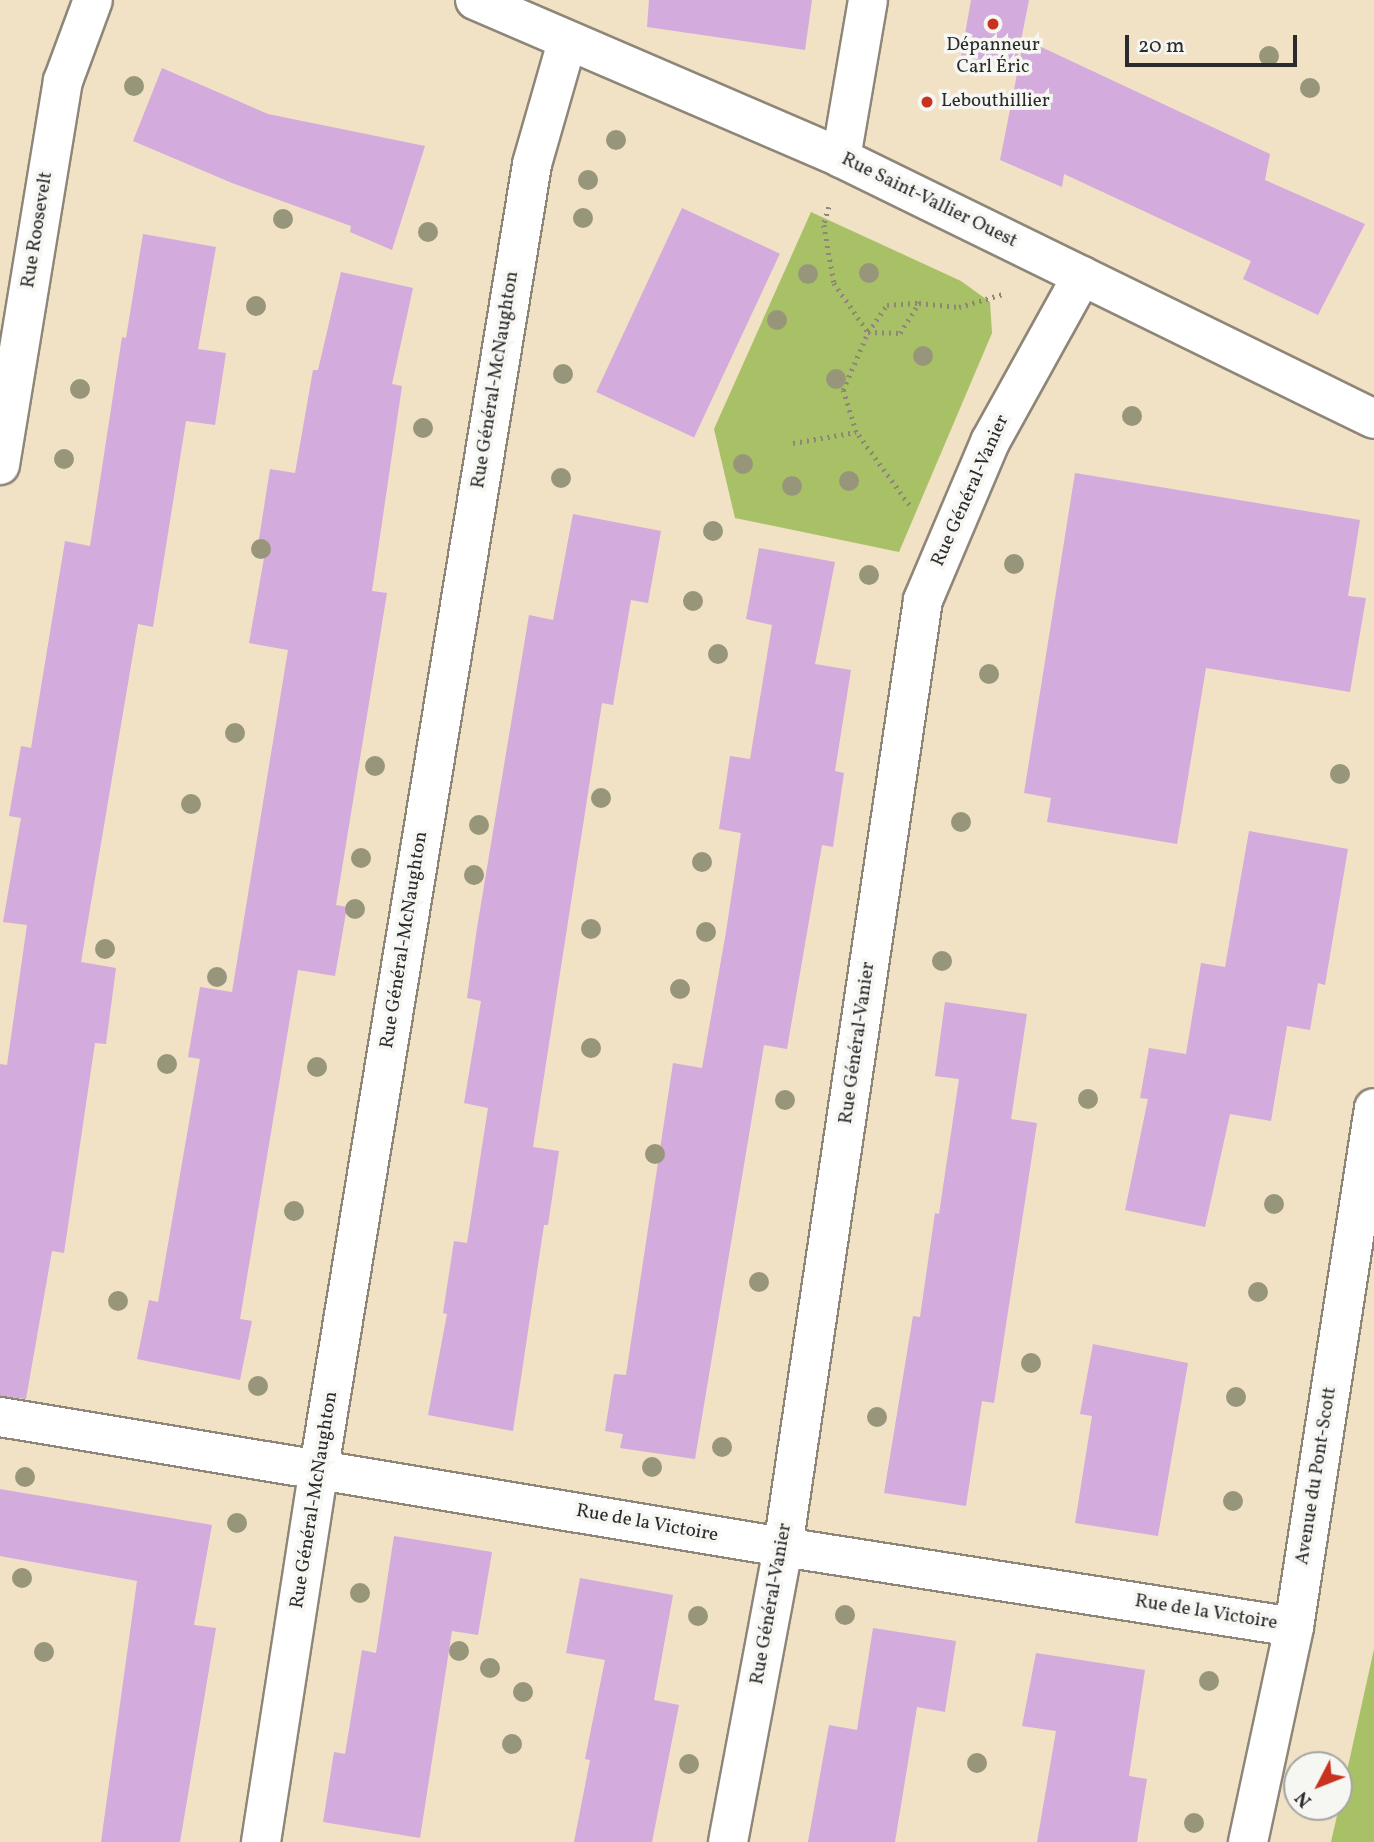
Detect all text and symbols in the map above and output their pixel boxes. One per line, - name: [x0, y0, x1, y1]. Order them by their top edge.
- marker: Dépanneur Carl Éric: [985, 16, 1001, 32]
- scale bar: [1129, 21, 1300, 65]
- text: 20 m: [1138, 32, 1184, 61]
- place label: Dépanneur Carl Éric: [946, 35, 1040, 79]
- place label: Lebouthillier: [941, 91, 1050, 113]
- marker: Lebouthillier: [919, 94, 935, 110]
- street label: Rue Saint-Vallier Ouest: [837, 149, 1021, 253]
- street label: Rue Roosevelt: [18, 170, 58, 290]
- street label: Rue Général-McNaughton: [468, 270, 524, 490]
- street label: Rue Général-Vanier: [927, 412, 1015, 570]
- street label: Rue Général-McNaughton: [377, 830, 433, 1050]
- street label: Rue Général-Vanier: [835, 960, 881, 1126]
- street label: Avenue du Pont-Scott: [1292, 1385, 1342, 1567]
- street label: Rue Général-McNaughton: [287, 1390, 343, 1610]
- street label: Rue de la Victoire: [574, 1500, 720, 1548]
- street label: Rue Général-Vanier: [747, 1521, 797, 1687]
- street label: Rue de la Victoire: [1133, 1590, 1279, 1636]
- north arrow: [1283, 1751, 1353, 1821]
- text: N: [1290, 1785, 1318, 1813]

